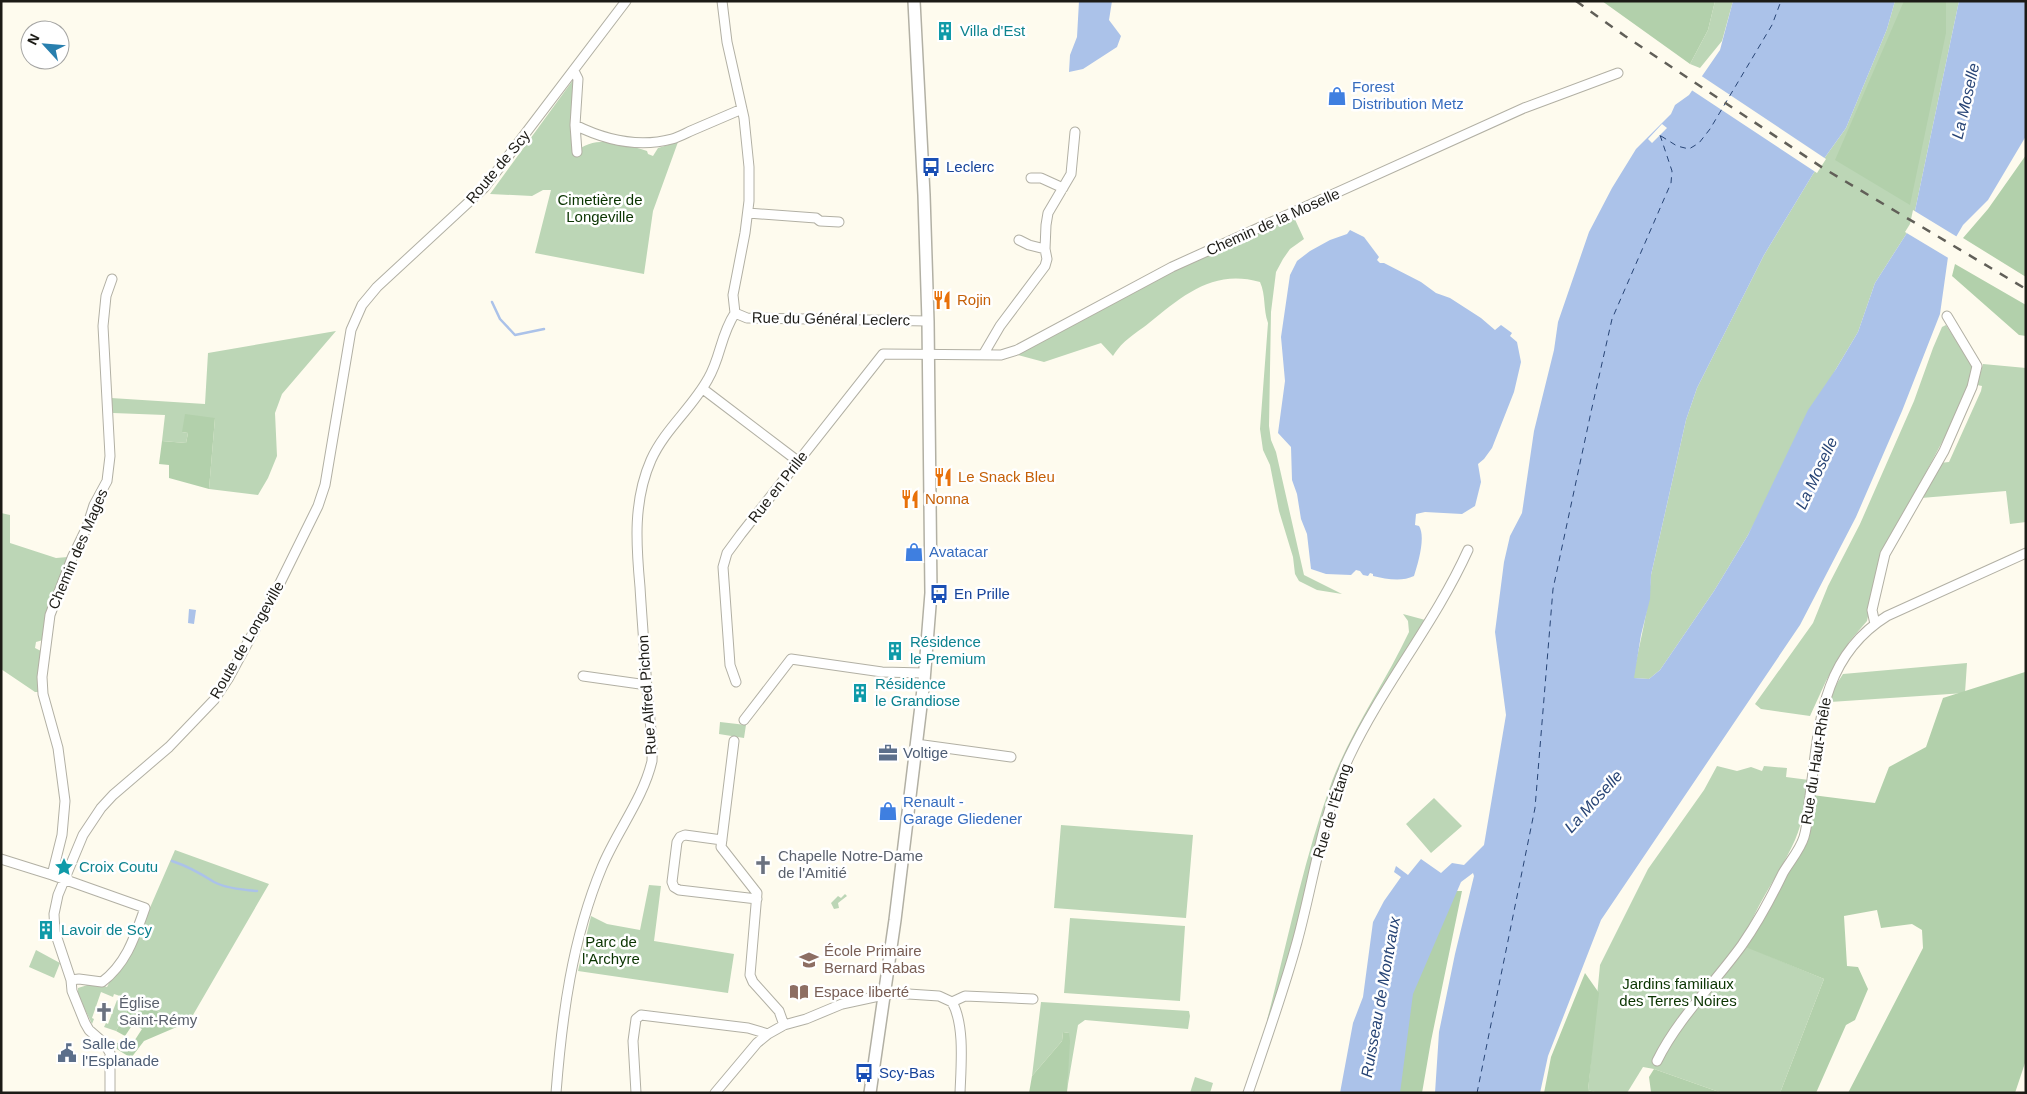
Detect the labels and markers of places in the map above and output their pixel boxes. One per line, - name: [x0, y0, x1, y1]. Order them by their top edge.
- building icon: Villa d'Est: [934, 20, 956, 42]
- place label: Villa d'Est: [960, 22, 1026, 39]
- place label: Forest Distribution Metz: [1352, 78, 1464, 112]
- shop icon: Forest Distribution Metz: [1326, 85, 1348, 107]
- bus stop icon: Leclerc: [920, 156, 942, 178]
- place label: Leclerc: [946, 158, 995, 175]
- restaurant icon: Rojin: [931, 289, 953, 311]
- place label: Rojin: [957, 291, 991, 308]
- restaurant icon: Le Snack Bleu: [932, 466, 954, 488]
- place label: Le Snack Bleu: [958, 468, 1055, 485]
- restaurant icon: Nonna: [899, 488, 921, 510]
- place label: Nonna: [925, 490, 970, 507]
- shop icon: Avatacar: [903, 541, 925, 563]
- place label: Avatacar: [929, 543, 988, 560]
- bus stop icon: En Prille: [928, 583, 950, 605]
- place label: En Prille: [954, 585, 1010, 602]
- place label: Résidence le Premium: [910, 633, 986, 667]
- building icon: Résidence le Premium: [884, 640, 906, 662]
- place label: Résidence le Grandiose: [875, 675, 960, 709]
- building icon: Résidence le Grandiose: [849, 682, 871, 704]
- office icon: Voltige: [877, 742, 899, 764]
- place label: Voltige: [903, 744, 948, 761]
- place label: Renault - Garage Gliedener: [903, 793, 1022, 827]
- shop icon: Renault - Garage Gliedener: [877, 800, 899, 822]
- place label: Chapelle Notre-Dame de l'Amitié: [778, 847, 923, 881]
- church icon: Chapelle Notre-Dame de l'Amitié: [752, 854, 774, 876]
- place icon: Croix Coutu: [53, 856, 75, 878]
- place label: Croix Coutu: [79, 858, 158, 875]
- building icon: Lavoir de Scy: [35, 919, 57, 941]
- place label: Lavoir de Scy: [61, 921, 152, 938]
- place label: École Primaire Bernard Rabas: [824, 942, 925, 976]
- school or university icon: École Primaire Bernard Rabas: [798, 949, 820, 971]
- library icon: Espace liberté: [788, 981, 810, 1003]
- place label: Espace liberté: [814, 983, 909, 1000]
- place label: Église Saint-Rémy: [119, 994, 198, 1028]
- church icon: Église Saint-Rémy: [93, 1001, 115, 1023]
- place label: Salle de l'Esplanade: [82, 1035, 159, 1069]
- public building icon: Salle de l'Esplanade: [56, 1042, 78, 1064]
- bus stop icon: Scy-Bas: [853, 1062, 875, 1084]
- place label: Scy-Bas: [879, 1064, 935, 1081]

